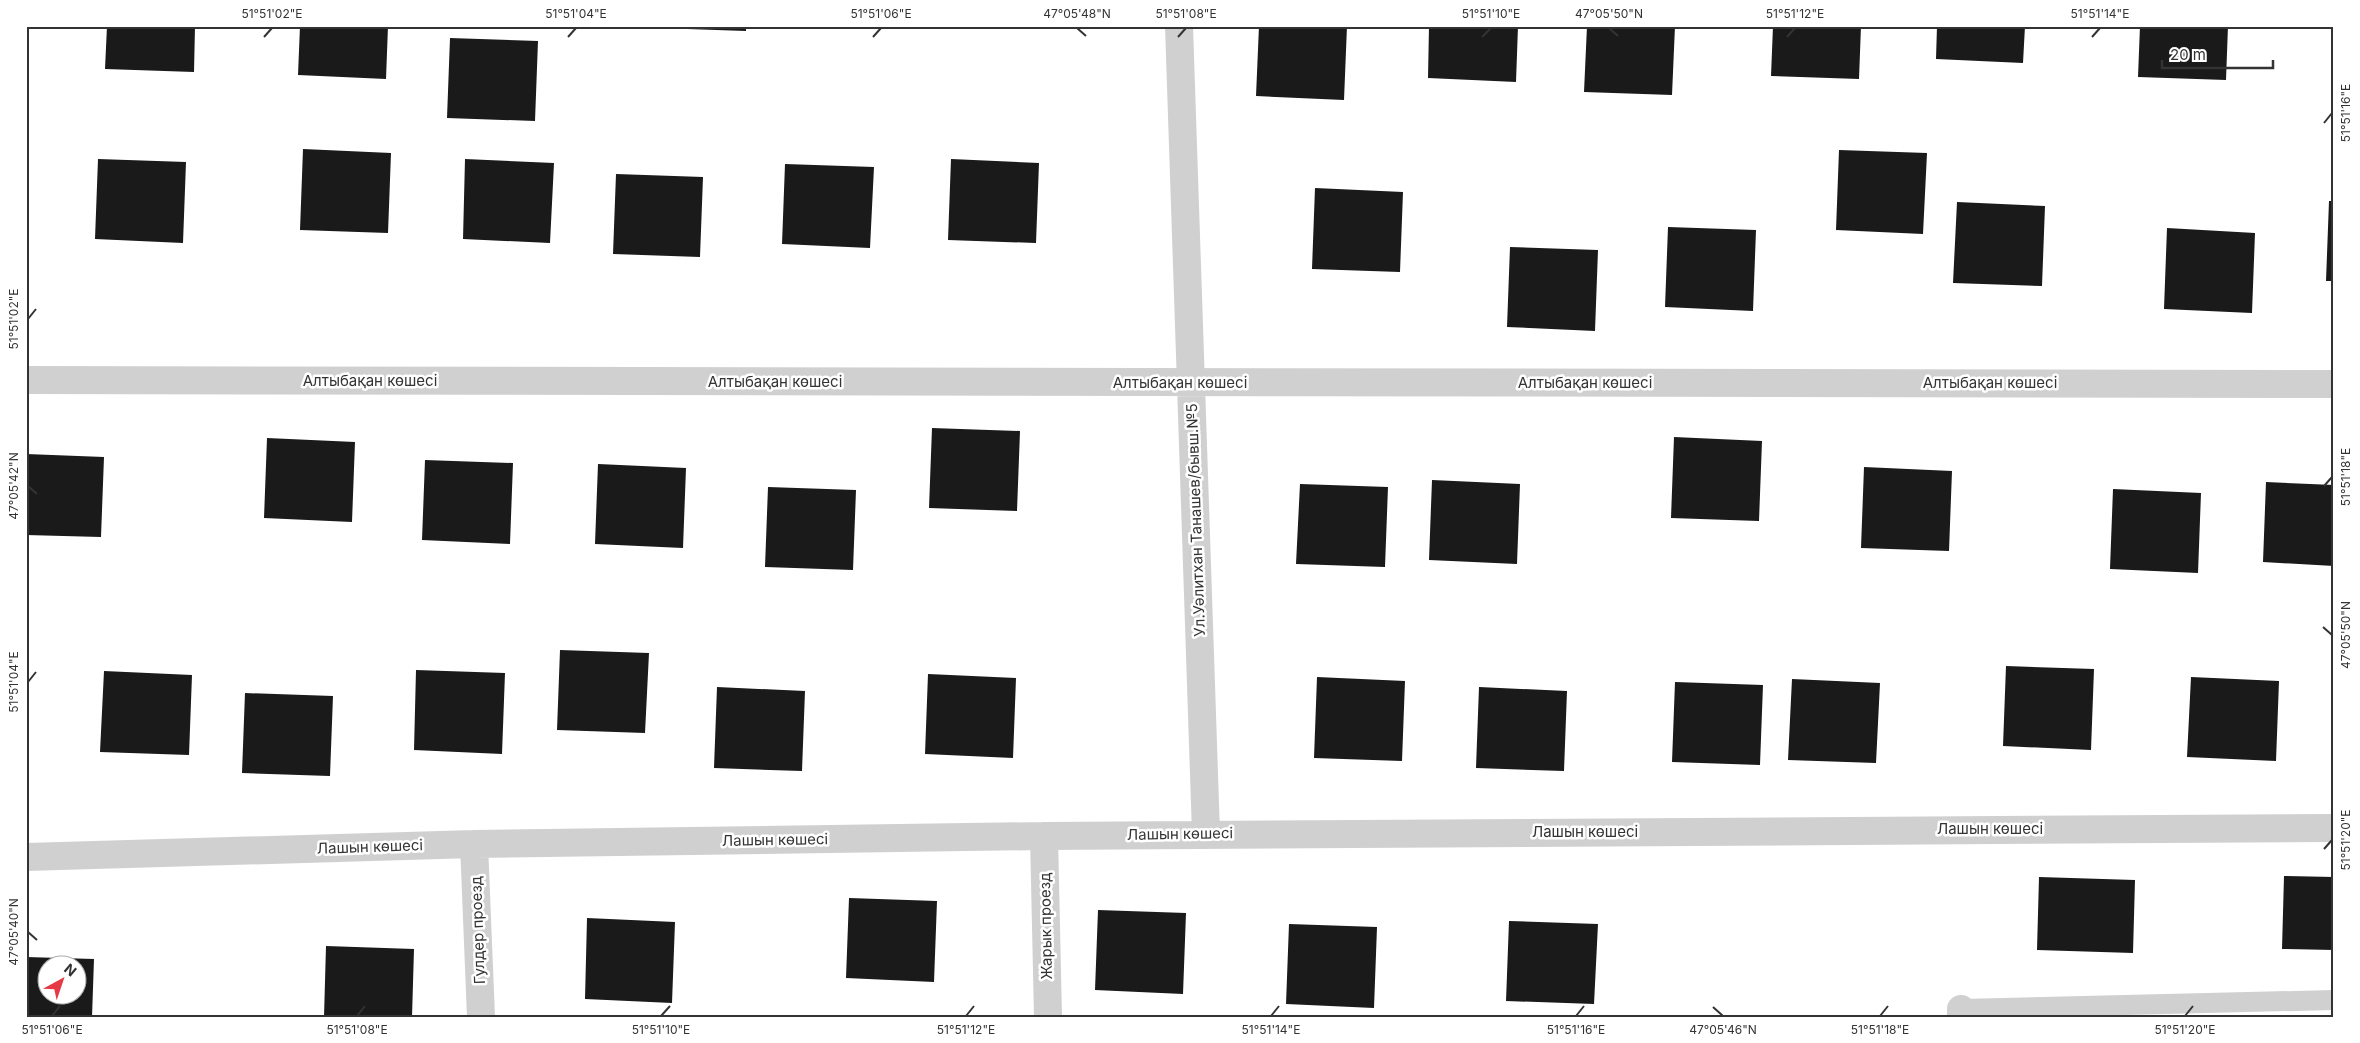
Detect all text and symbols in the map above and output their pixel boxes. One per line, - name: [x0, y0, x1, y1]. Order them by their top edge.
- text: 51°51'02"E: [241, 6, 303, 21]
- text: 51°51'04"E: [545, 6, 607, 21]
- text: 51°51'06"E: [850, 6, 912, 21]
- text: 47°05'48"N: [1043, 6, 1111, 21]
- text: 51°51'08"E: [1155, 6, 1217, 21]
- text: 51°51'10"E: [1462, 6, 1520, 21]
- text: 47°05'50"N: [1575, 6, 1643, 21]
- text: 51°51'12"E: [1766, 6, 1824, 21]
- text: 51°51'14"E: [2071, 6, 2129, 21]
- scale bar: [2162, 38, 2274, 70]
- text: 20 m: [2170, 45, 2206, 64]
- text: 51°51'16"E: [2338, 84, 2353, 142]
- text: 51°51'02"E: [6, 288, 21, 350]
- street label: Алтыбақан көшесі: [303, 371, 437, 390]
- street label: Алтыбақан көшесі: [708, 372, 842, 391]
- street label: Алтыбақан көшесі: [1113, 373, 1247, 392]
- street label: Алтыбақан көшесі: [1518, 373, 1652, 392]
- street label: Алтыбақан көшесі: [1923, 373, 2057, 392]
- street label: Ул.Уәлитхан Танашев/бывш.№5: [1182, 403, 1209, 637]
- text: 51°51'18"E: [2338, 448, 2353, 506]
- text: 47°05'42"N: [6, 452, 21, 520]
- text: 47°05'50"N: [2338, 601, 2353, 669]
- text: 51°51'04"E: [6, 651, 21, 713]
- text: 51°51'20"E: [2338, 809, 2353, 871]
- street label: Лашын көшесі: [1937, 819, 2043, 838]
- street label: Лашын көшесі: [1532, 822, 1638, 841]
- street label: Лашын көшесі: [1127, 823, 1233, 844]
- street label: Лашын көшесі: [722, 829, 828, 850]
- street label: Лашын көшесі: [317, 835, 423, 858]
- street label: Жарык проезд: [1035, 872, 1056, 980]
- street label: Гулдер проезд: [466, 876, 489, 984]
- text: 47°05'40"N: [6, 898, 21, 966]
- north arrow: [38, 956, 88, 1006]
- text: N: [61, 960, 80, 980]
- text: 51°51'06"E: [21, 1022, 83, 1037]
- text: 51°51'08"E: [326, 1022, 388, 1037]
- text: 51°51'10"E: [632, 1022, 690, 1037]
- text: 51°51'12"E: [937, 1022, 995, 1037]
- text: 51°51'14"E: [1242, 1022, 1300, 1037]
- text: 51°51'16"E: [1547, 1022, 1605, 1037]
- text: 47°05'46"N: [1689, 1022, 1757, 1037]
- text: 51°51'18"E: [1851, 1022, 1909, 1037]
- text: 51°51'20"E: [2154, 1022, 2216, 1037]

